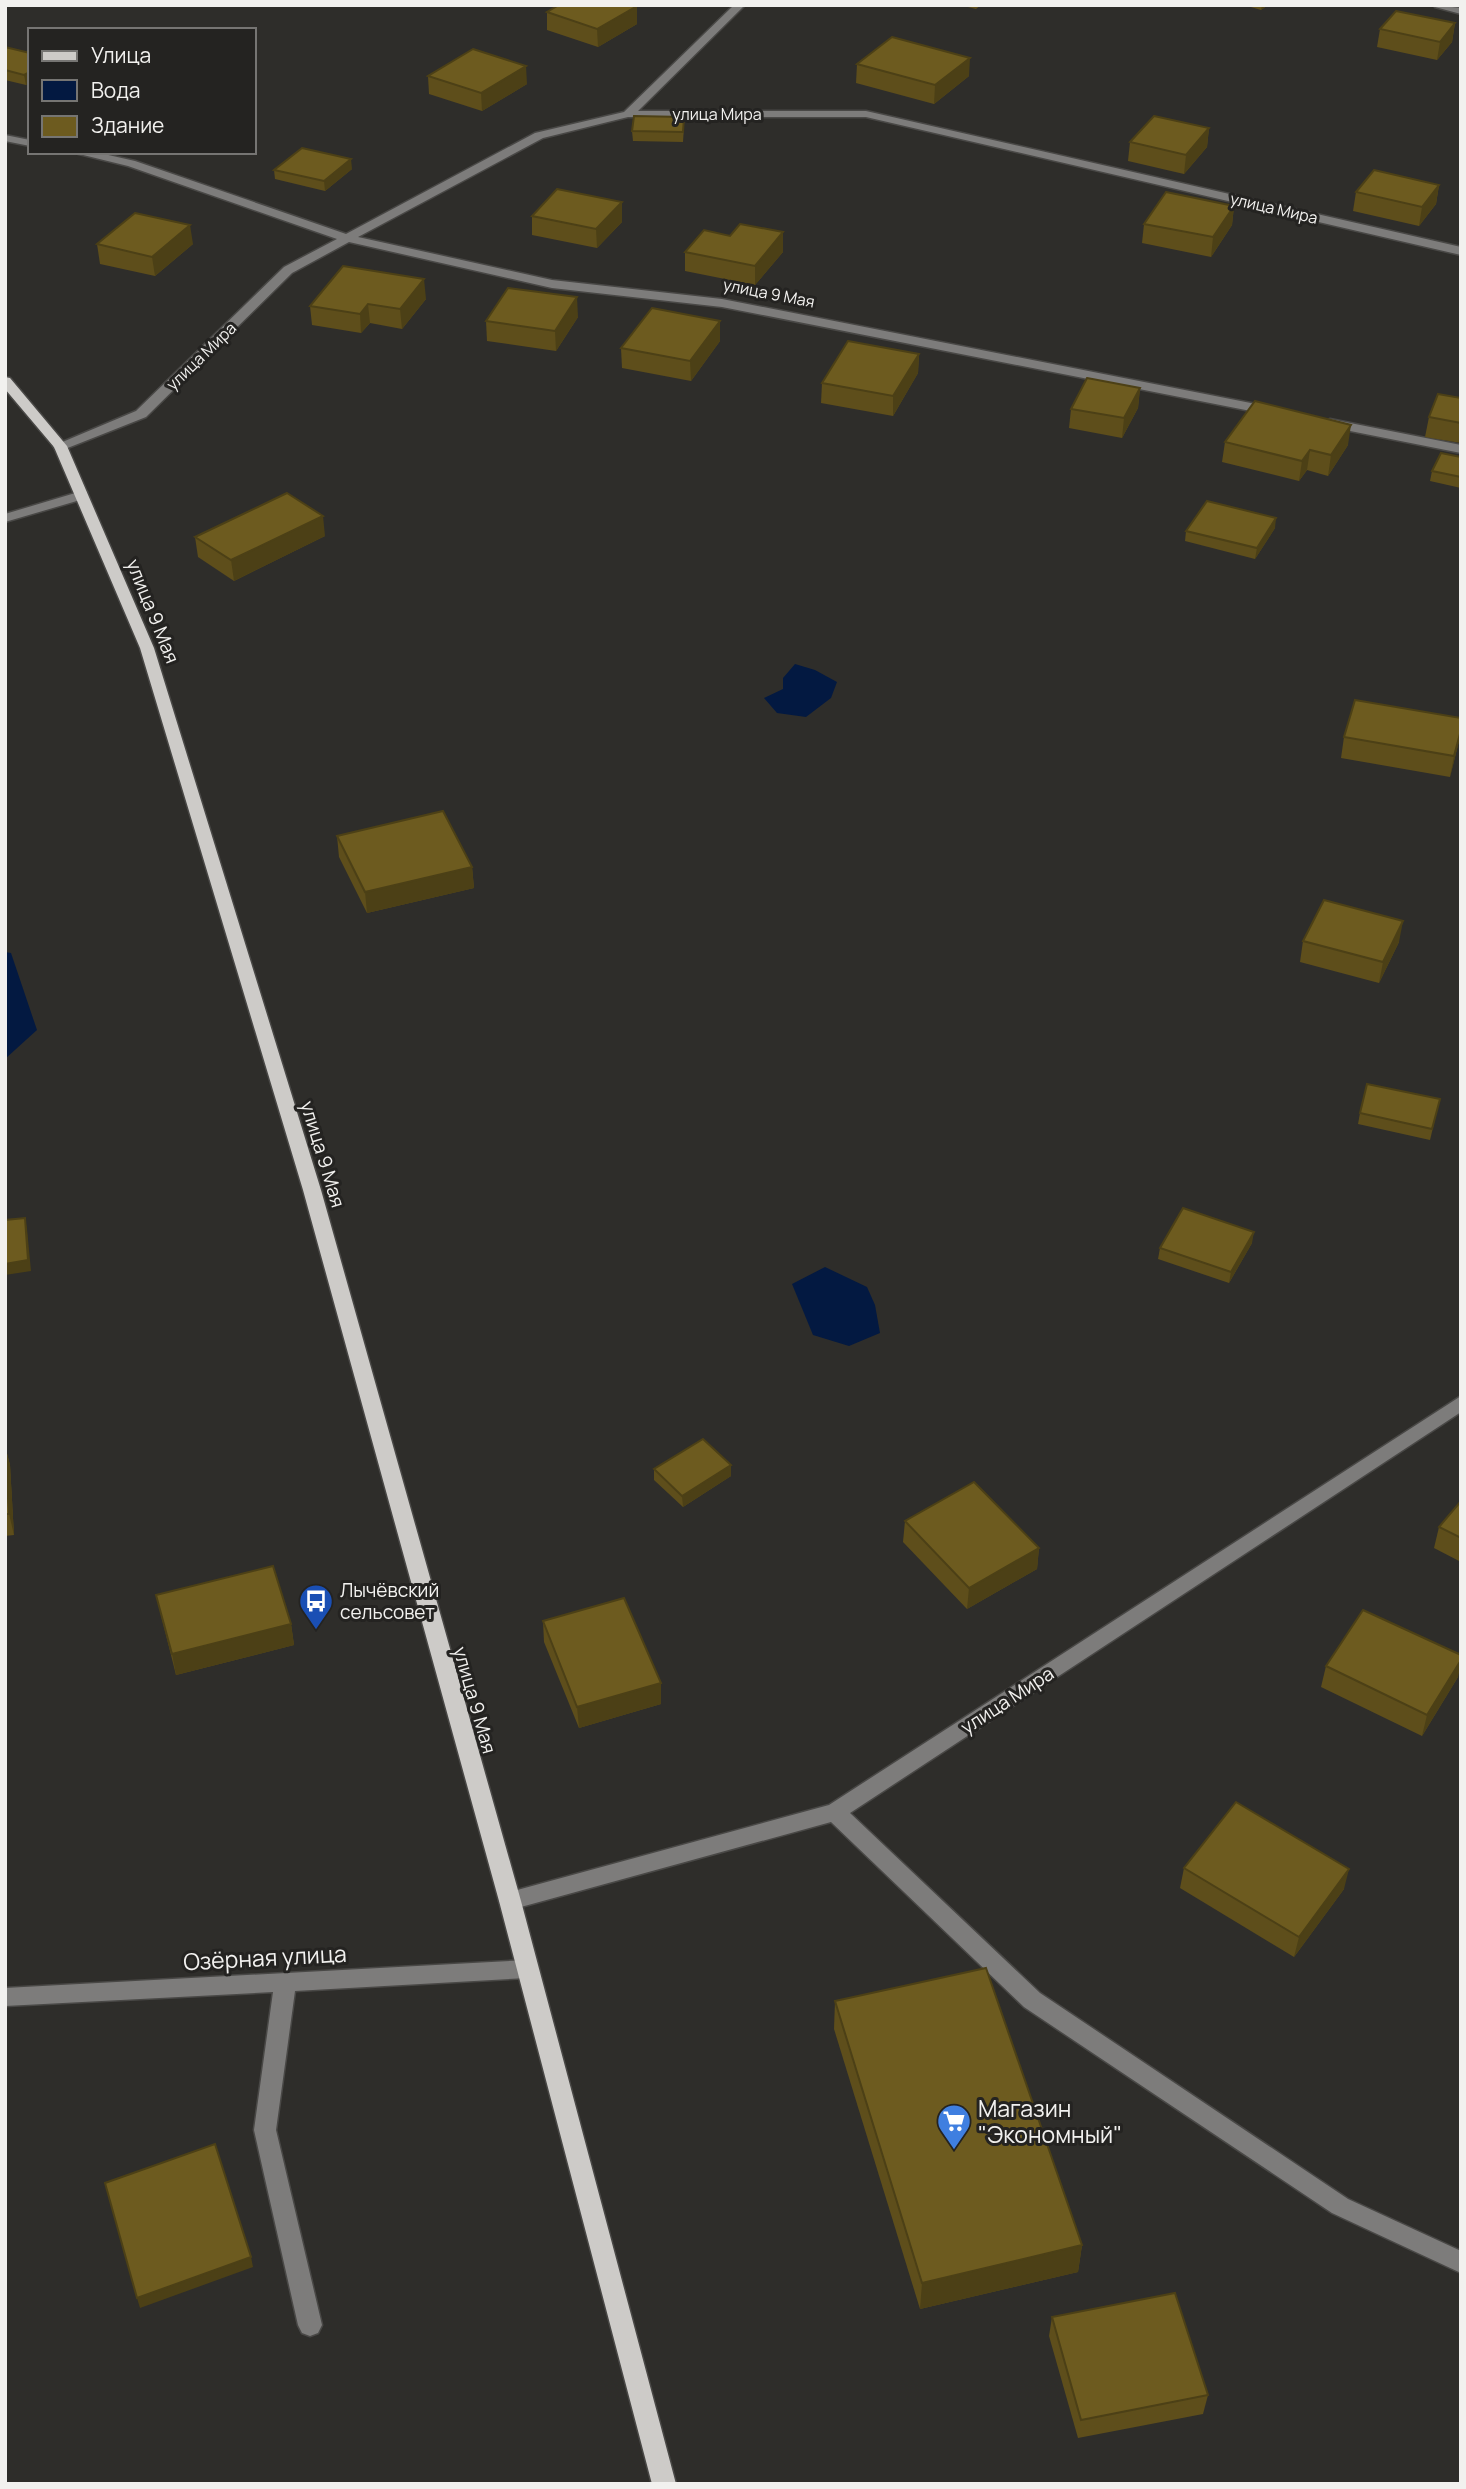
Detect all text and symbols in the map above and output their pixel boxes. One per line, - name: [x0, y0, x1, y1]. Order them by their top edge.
- legend: [28, 28, 256, 154]
- text: Улица: [91, 41, 151, 69]
- text: Вода: [91, 76, 141, 104]
- street label: улица Мира: [672, 103, 762, 125]
- text: Здание: [91, 111, 164, 139]
- street label: улица Мира: [1228, 187, 1320, 229]
- street label: улица 9 Мая: [721, 273, 817, 313]
- street label: улица Мира: [161, 317, 241, 395]
- street label: улица 9 Мая: [120, 555, 186, 667]
- street label: улица 9 Мая: [294, 1098, 352, 1210]
- place label: Лычёвский сельсовет: [340, 1577, 439, 1625]
- bus stop icon: Лычёвский сельсовет: [297, 1582, 335, 1631]
- street label: улица 9 Мая: [447, 1644, 503, 1756]
- street label: улица Мира: [955, 1660, 1059, 1740]
- street label: Озёрная улица: [183, 1937, 347, 1977]
- place label: Магазин "Экономный": [978, 2092, 1122, 2150]
- supermarket icon: Магазин "Экономный": [935, 2102, 973, 2151]

